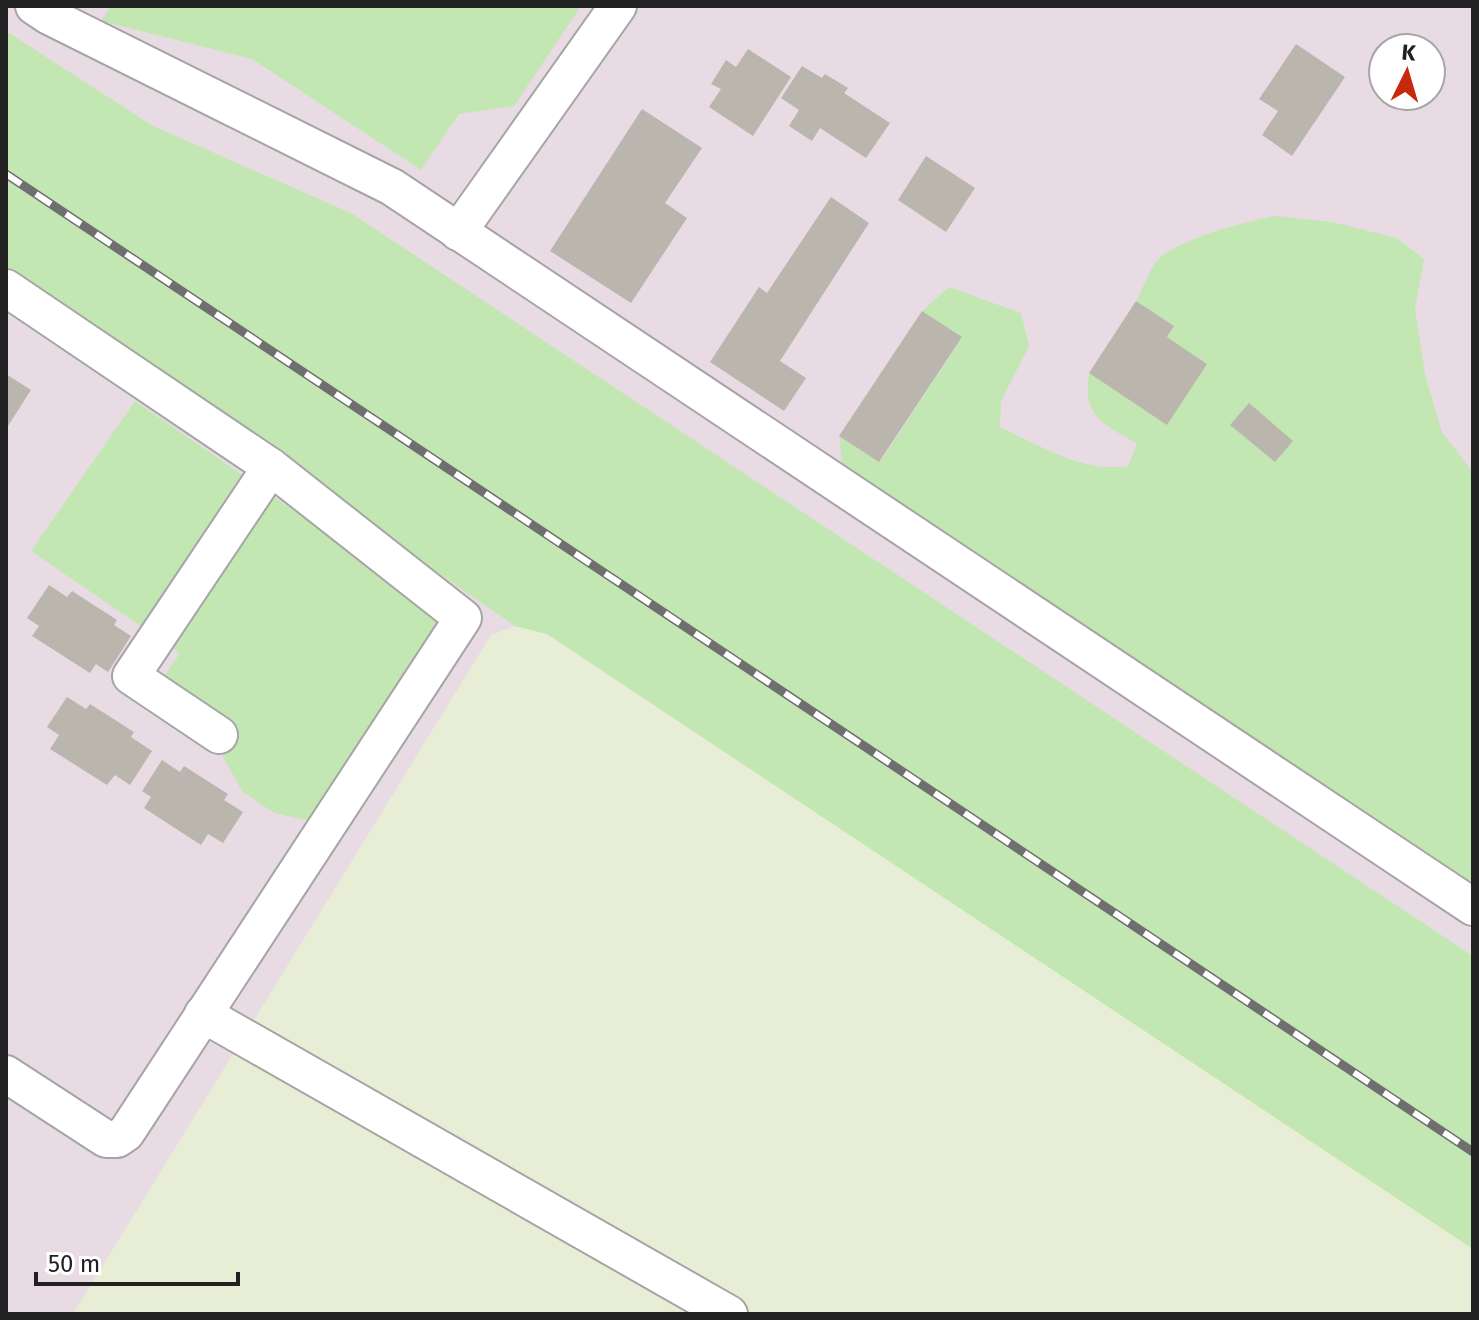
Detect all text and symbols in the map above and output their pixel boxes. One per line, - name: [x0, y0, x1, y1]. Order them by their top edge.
- north arrow: [1367, 32, 1447, 112]
- text: K: [1401, 39, 1418, 67]
- scale bar: [36, 1236, 238, 1286]
- text: 50 m: [48, 1250, 100, 1278]

